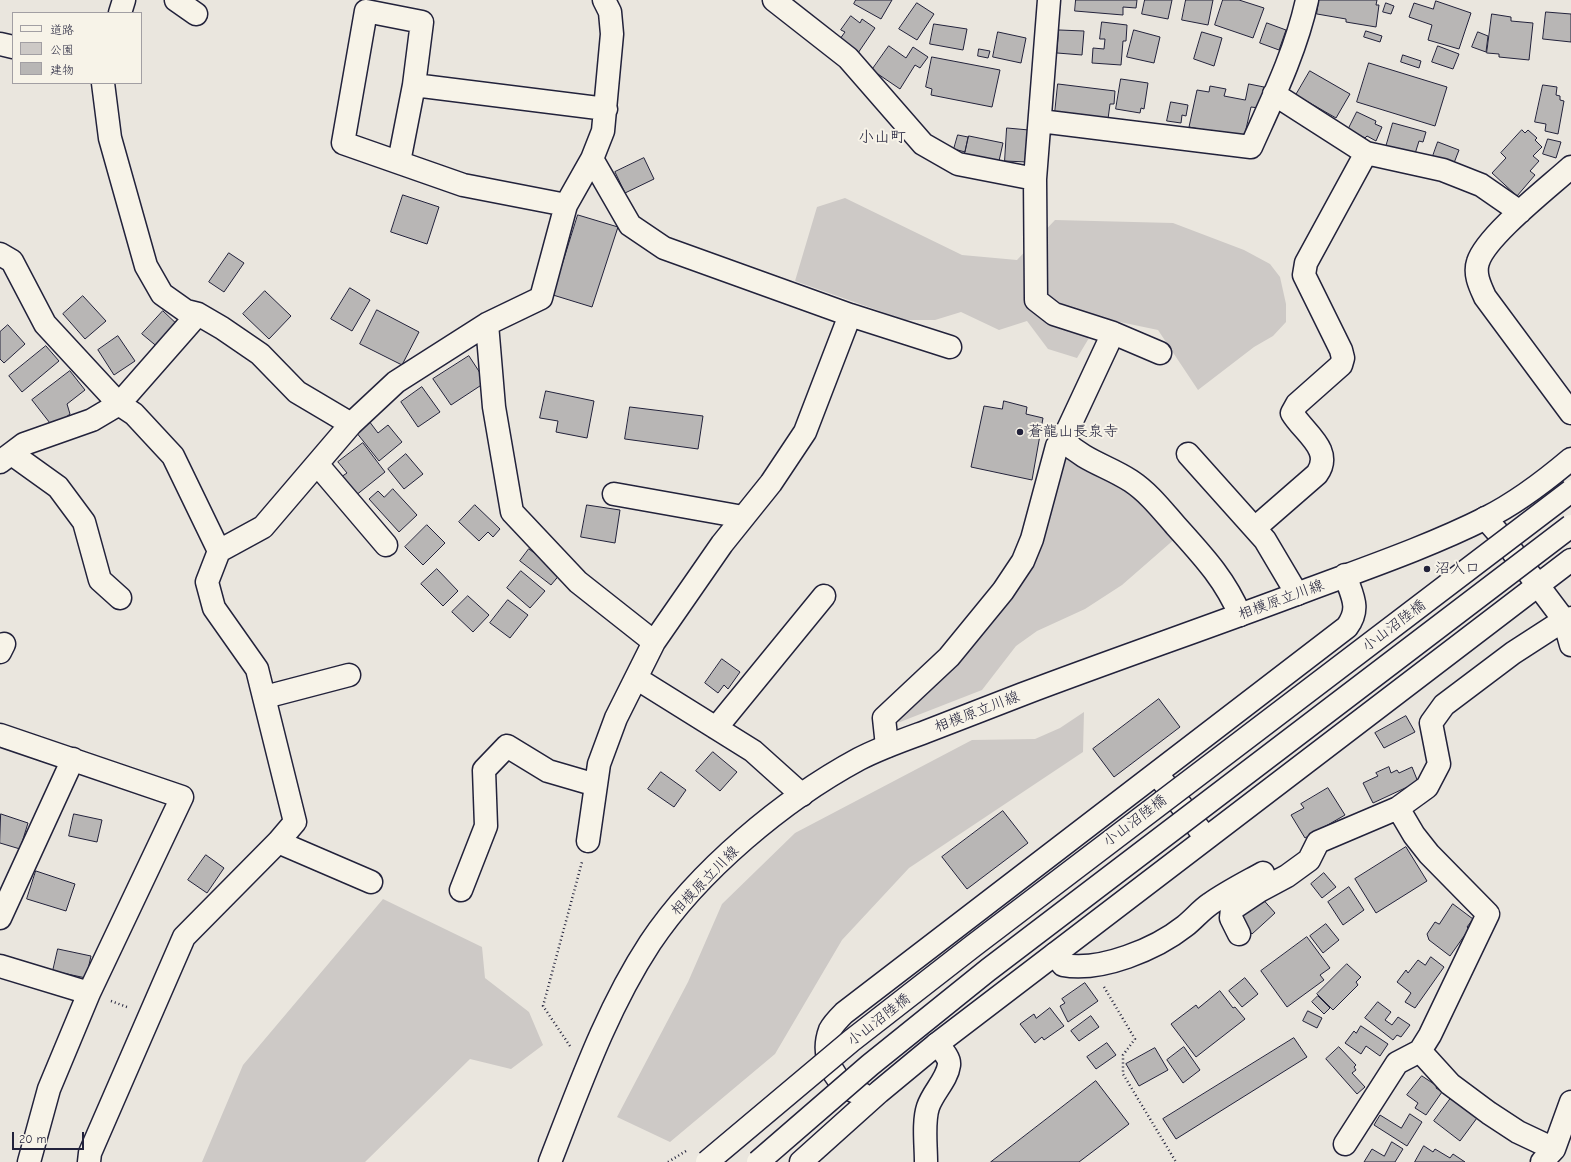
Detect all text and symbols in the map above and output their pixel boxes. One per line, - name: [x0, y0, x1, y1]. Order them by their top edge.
- legend: [12, 12, 142, 84]
- text: 道路: [50, 23, 74, 37]
- text: 公園: [50, 43, 74, 57]
- text: 建物: [50, 63, 74, 77]
- district label: 小山町: [858, 127, 906, 147]
- place label: 蒼龍山長泉寺: [1028, 423, 1118, 441]
- marker: 蒼龍山長泉寺: [1015, 427, 1025, 437]
- place label: 沼入口: [1435, 560, 1480, 578]
- marker: 沼入口: [1422, 564, 1432, 574]
- street label: 相模原立川線: [1236, 576, 1326, 624]
- street label: 小山沼陸橋: [1359, 596, 1429, 656]
- street label: 相模原立川線: [932, 687, 1022, 737]
- street label: 小山沼陸橋: [1100, 791, 1170, 851]
- street label: 相模原立川線: [667, 842, 743, 920]
- street label: 小山沼陸橋: [844, 990, 914, 1050]
- scale bar: [14, 1124, 86, 1150]
- text: 20 m: [19, 1132, 47, 1146]

